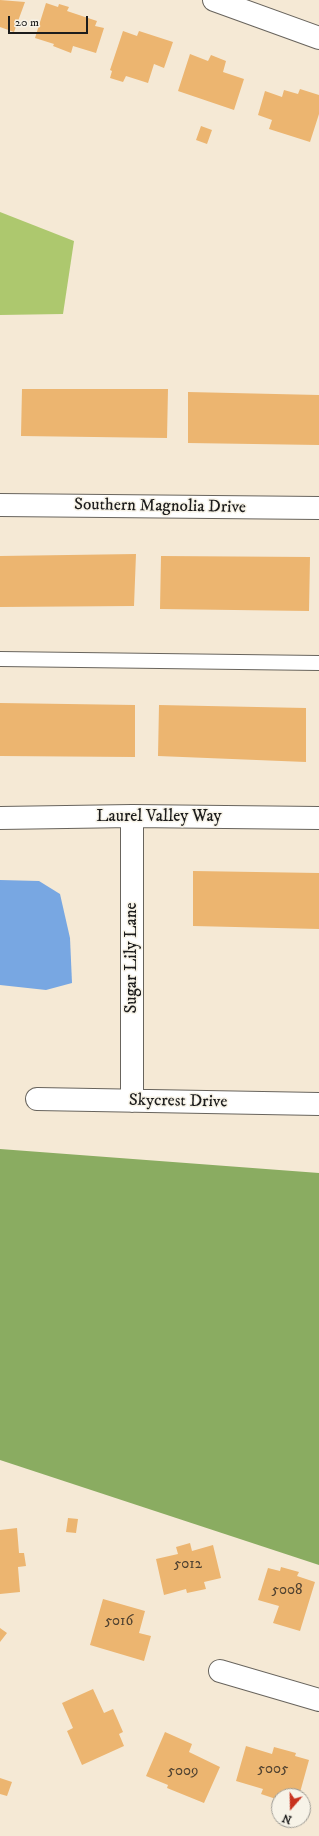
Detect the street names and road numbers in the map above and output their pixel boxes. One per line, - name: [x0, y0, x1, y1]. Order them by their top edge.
- street label: Southern Magnolia Drive: [74, 495, 246, 519]
- street label: Laurel Valley Way: [96, 807, 222, 827]
- street label: Sugar Lily Lane: [122, 902, 142, 1014]
- street label: Skycrest Drive: [129, 1091, 227, 1113]

